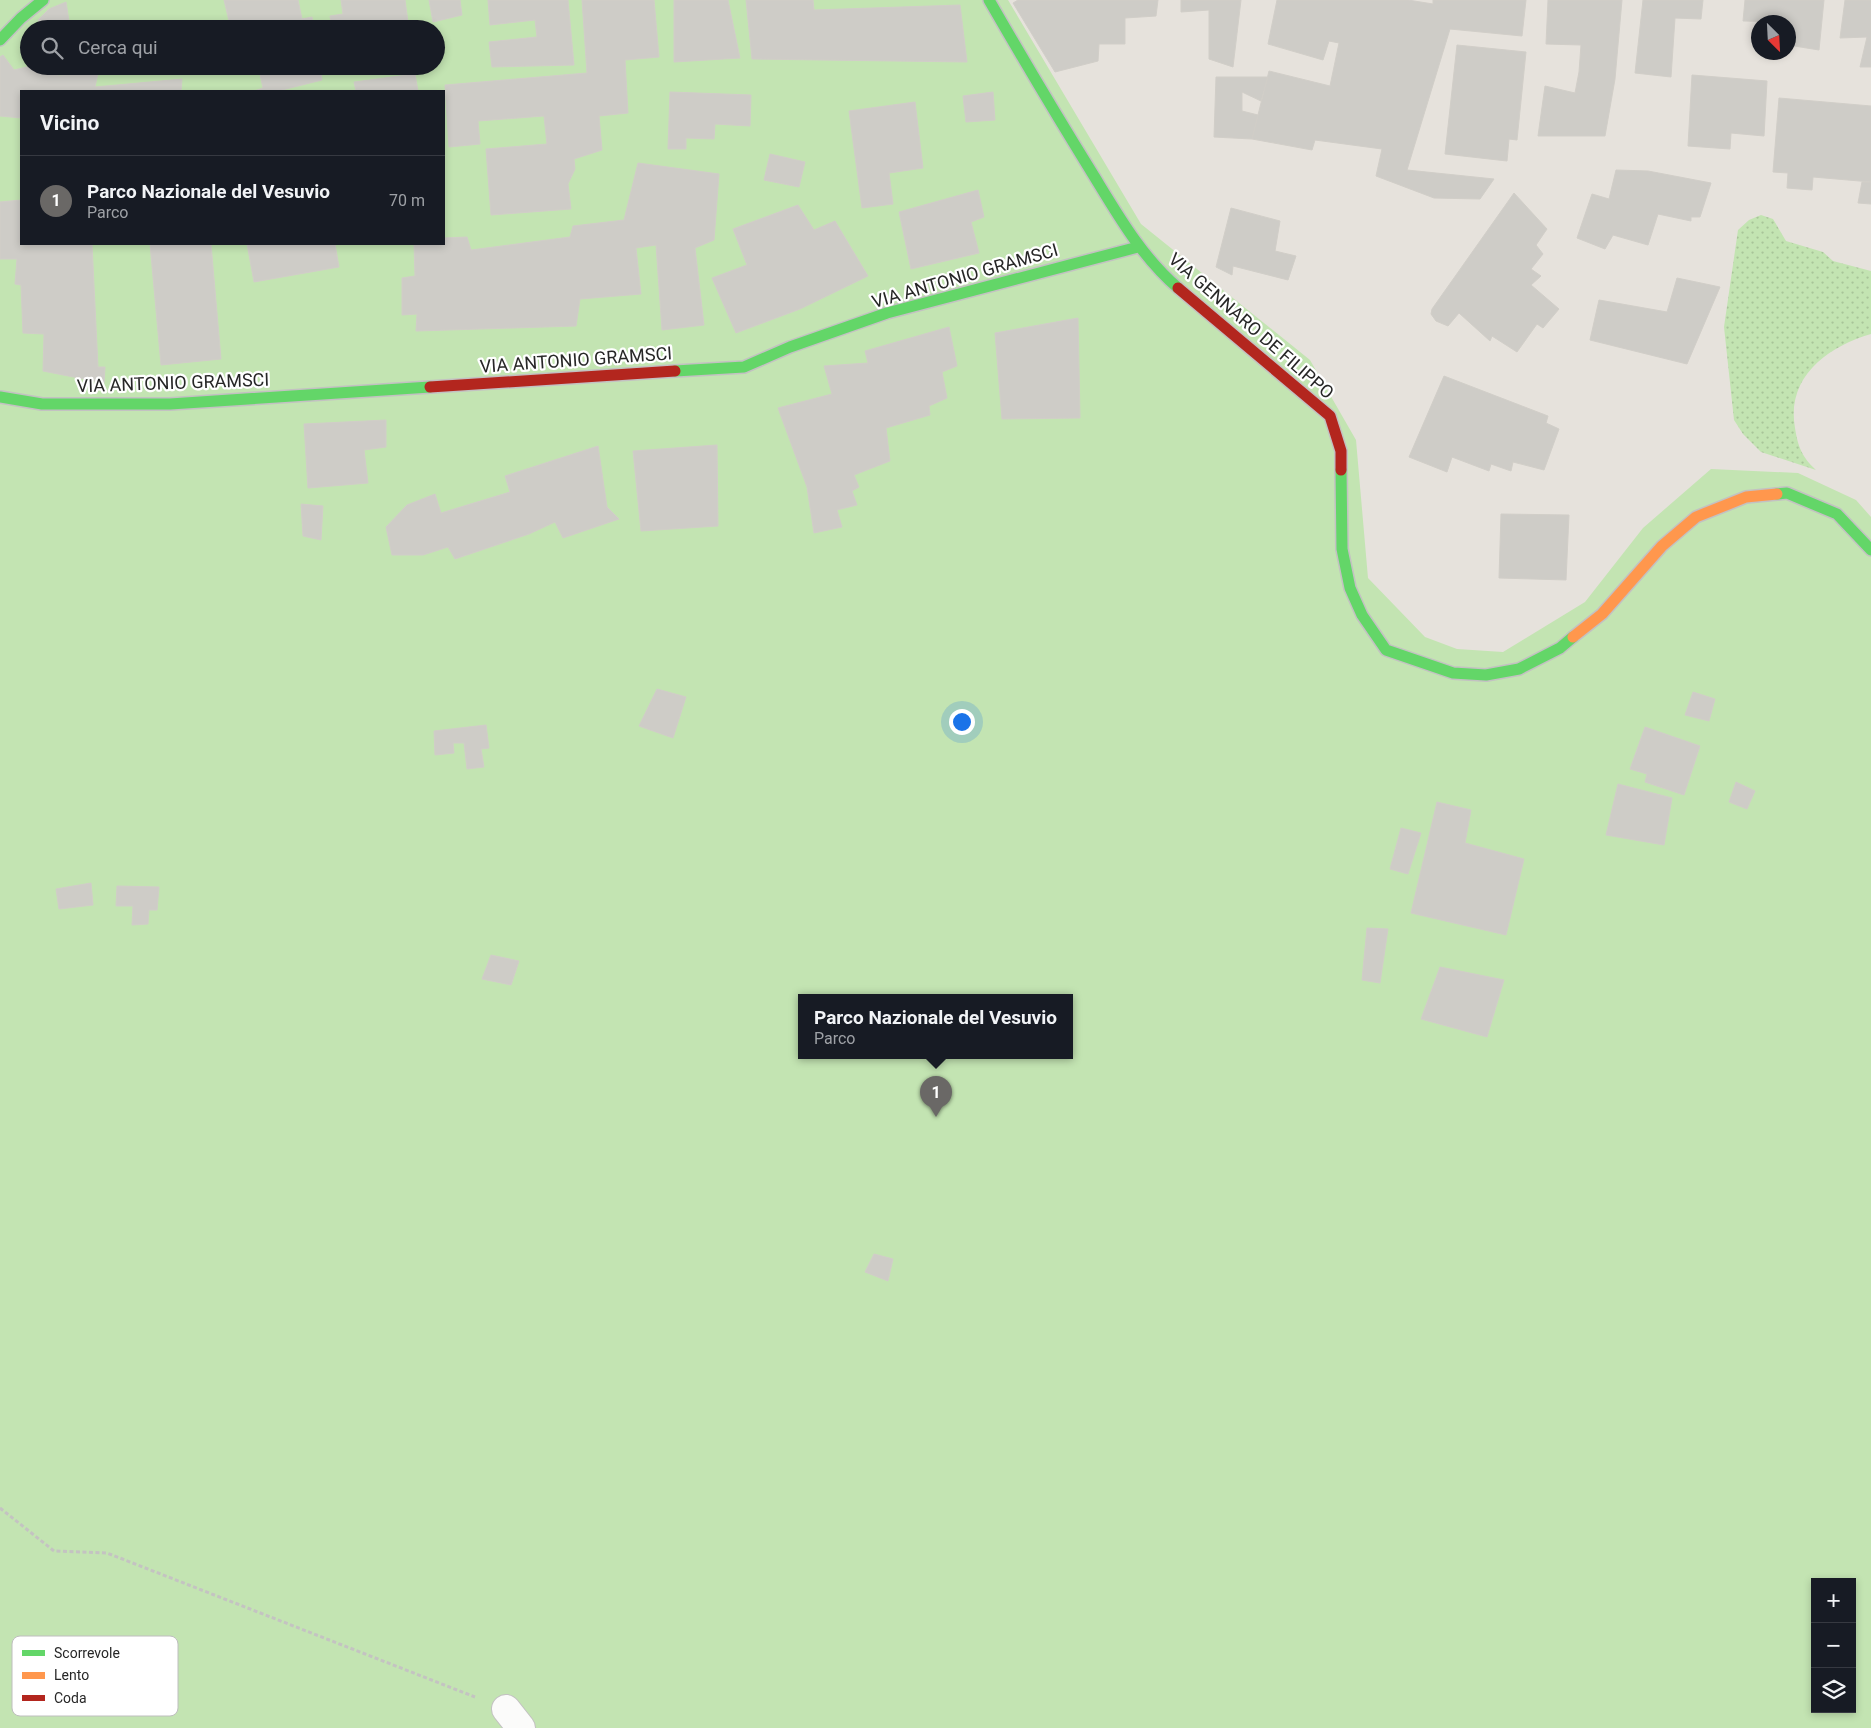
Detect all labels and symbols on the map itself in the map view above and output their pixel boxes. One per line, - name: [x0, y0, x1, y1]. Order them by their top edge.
- north arrow: [1751, 15, 1796, 60]
- street label: VIA ANTONIO GRAMSCI: [869, 239, 1060, 312]
- street label: VIA GENNARO DE FILIPPO: [1165, 248, 1338, 403]
- street label: VIA ANTONIO GRAMSCI: [479, 342, 673, 377]
- street label: VIA ANTONIO GRAMSCI: [76, 369, 270, 396]
- your location: [949, 709, 975, 735]
- pin: 1: [920, 1076, 952, 1117]
- legend: [12, 1636, 178, 1716]
- text: Scorrevole: [54, 1645, 120, 1661]
- text: Lento: [54, 1667, 89, 1683]
- text: Coda: [54, 1690, 87, 1706]

